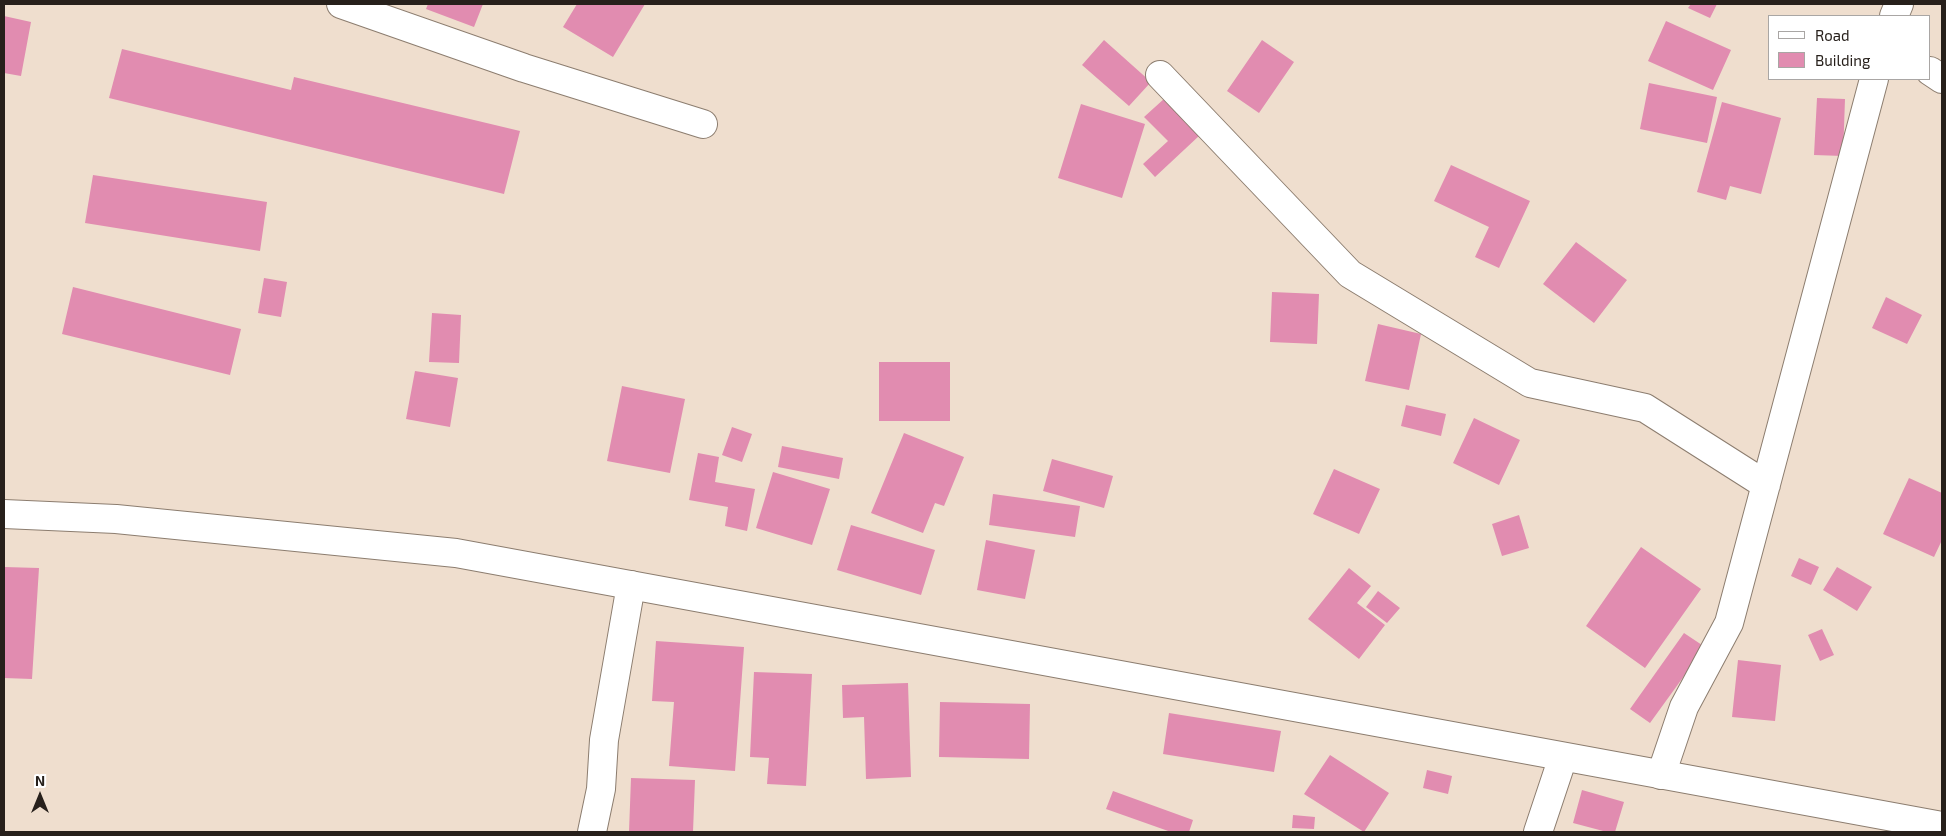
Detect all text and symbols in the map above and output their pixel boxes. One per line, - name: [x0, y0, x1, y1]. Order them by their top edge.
- legend: [1768, 15, 1931, 80]
- text: Road: [1815, 26, 1850, 44]
- text: Building: [1815, 51, 1870, 69]
- north arrow: [15, 771, 65, 821]
- text: N: [35, 772, 45, 789]

